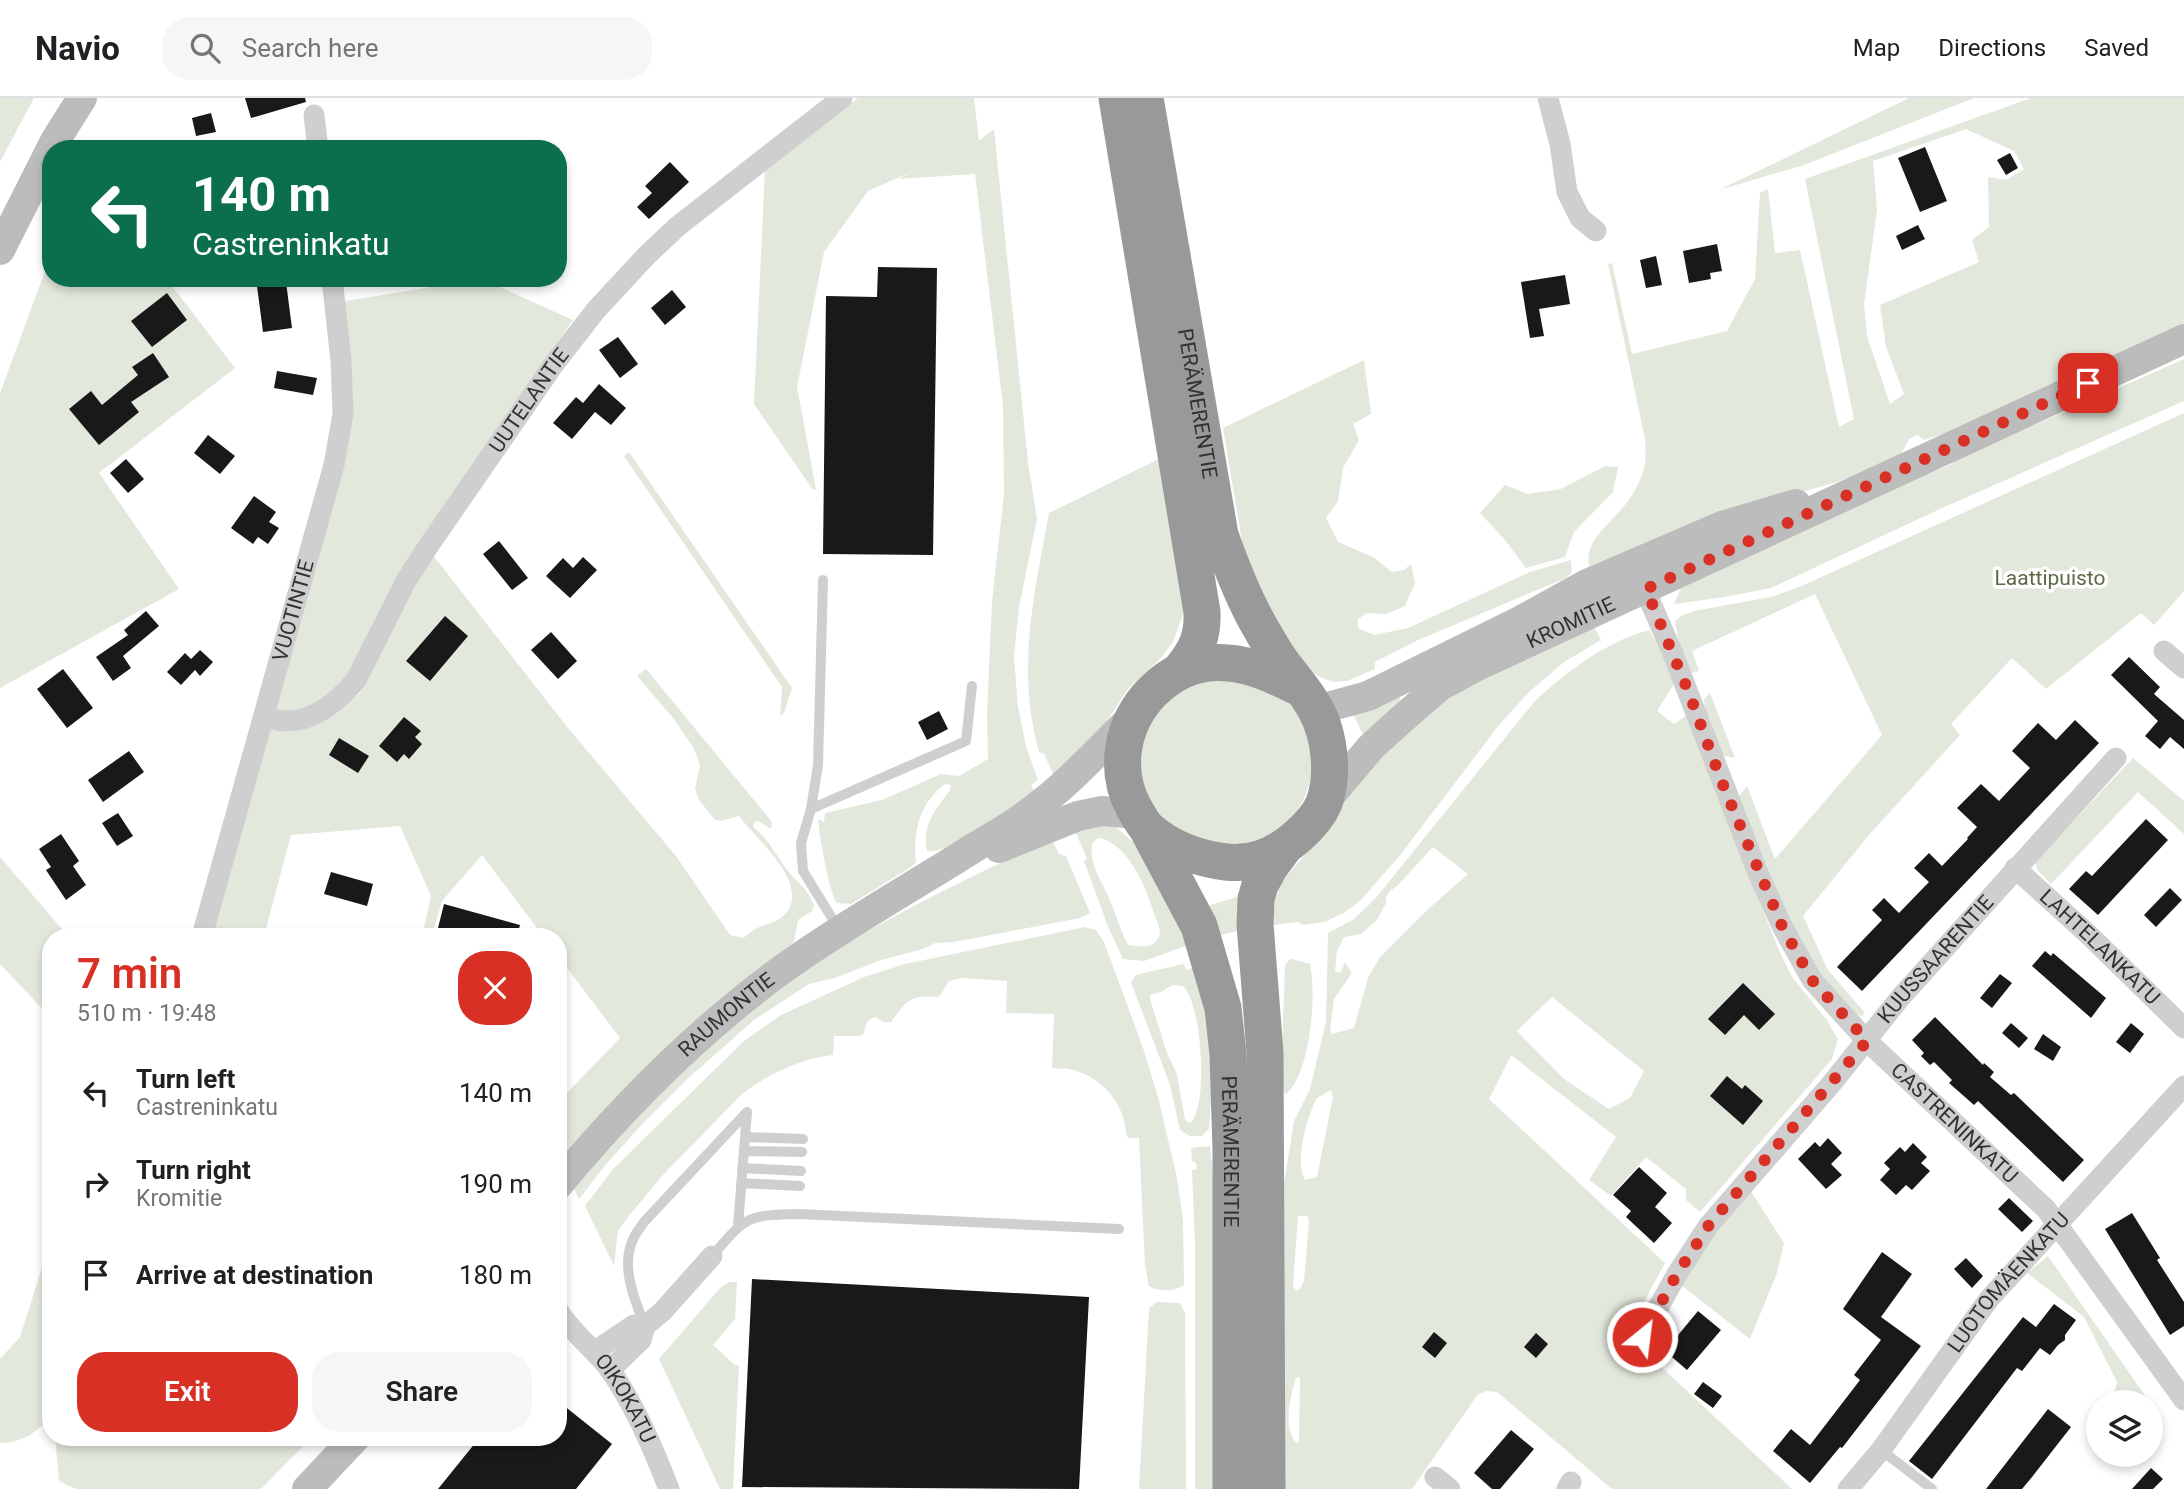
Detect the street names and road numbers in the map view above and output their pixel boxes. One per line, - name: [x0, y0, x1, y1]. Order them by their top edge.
- street label: PERÄMERENTIE: [1173, 327, 1222, 480]
- street label: UUTELANTIE: [484, 343, 574, 457]
- street label: VUOTINTIE: [268, 557, 319, 664]
- street label: KROMITIE: [1523, 592, 1619, 653]
- street label: LAHTELANKATU: [2035, 885, 2165, 1010]
- street label: KUUSSAARENTIE: [1873, 890, 1999, 1028]
- street label: RAUMONTIE: [673, 967, 779, 1062]
- street label: CASTRENINKATU: [1886, 1058, 2023, 1188]
- street label: PERÄMERENTIE: [1217, 1075, 1243, 1228]
- street label: LUOTOMÄENKATU: [1943, 1207, 2074, 1357]
- street label: OIKOKATU: [590, 1349, 660, 1447]

